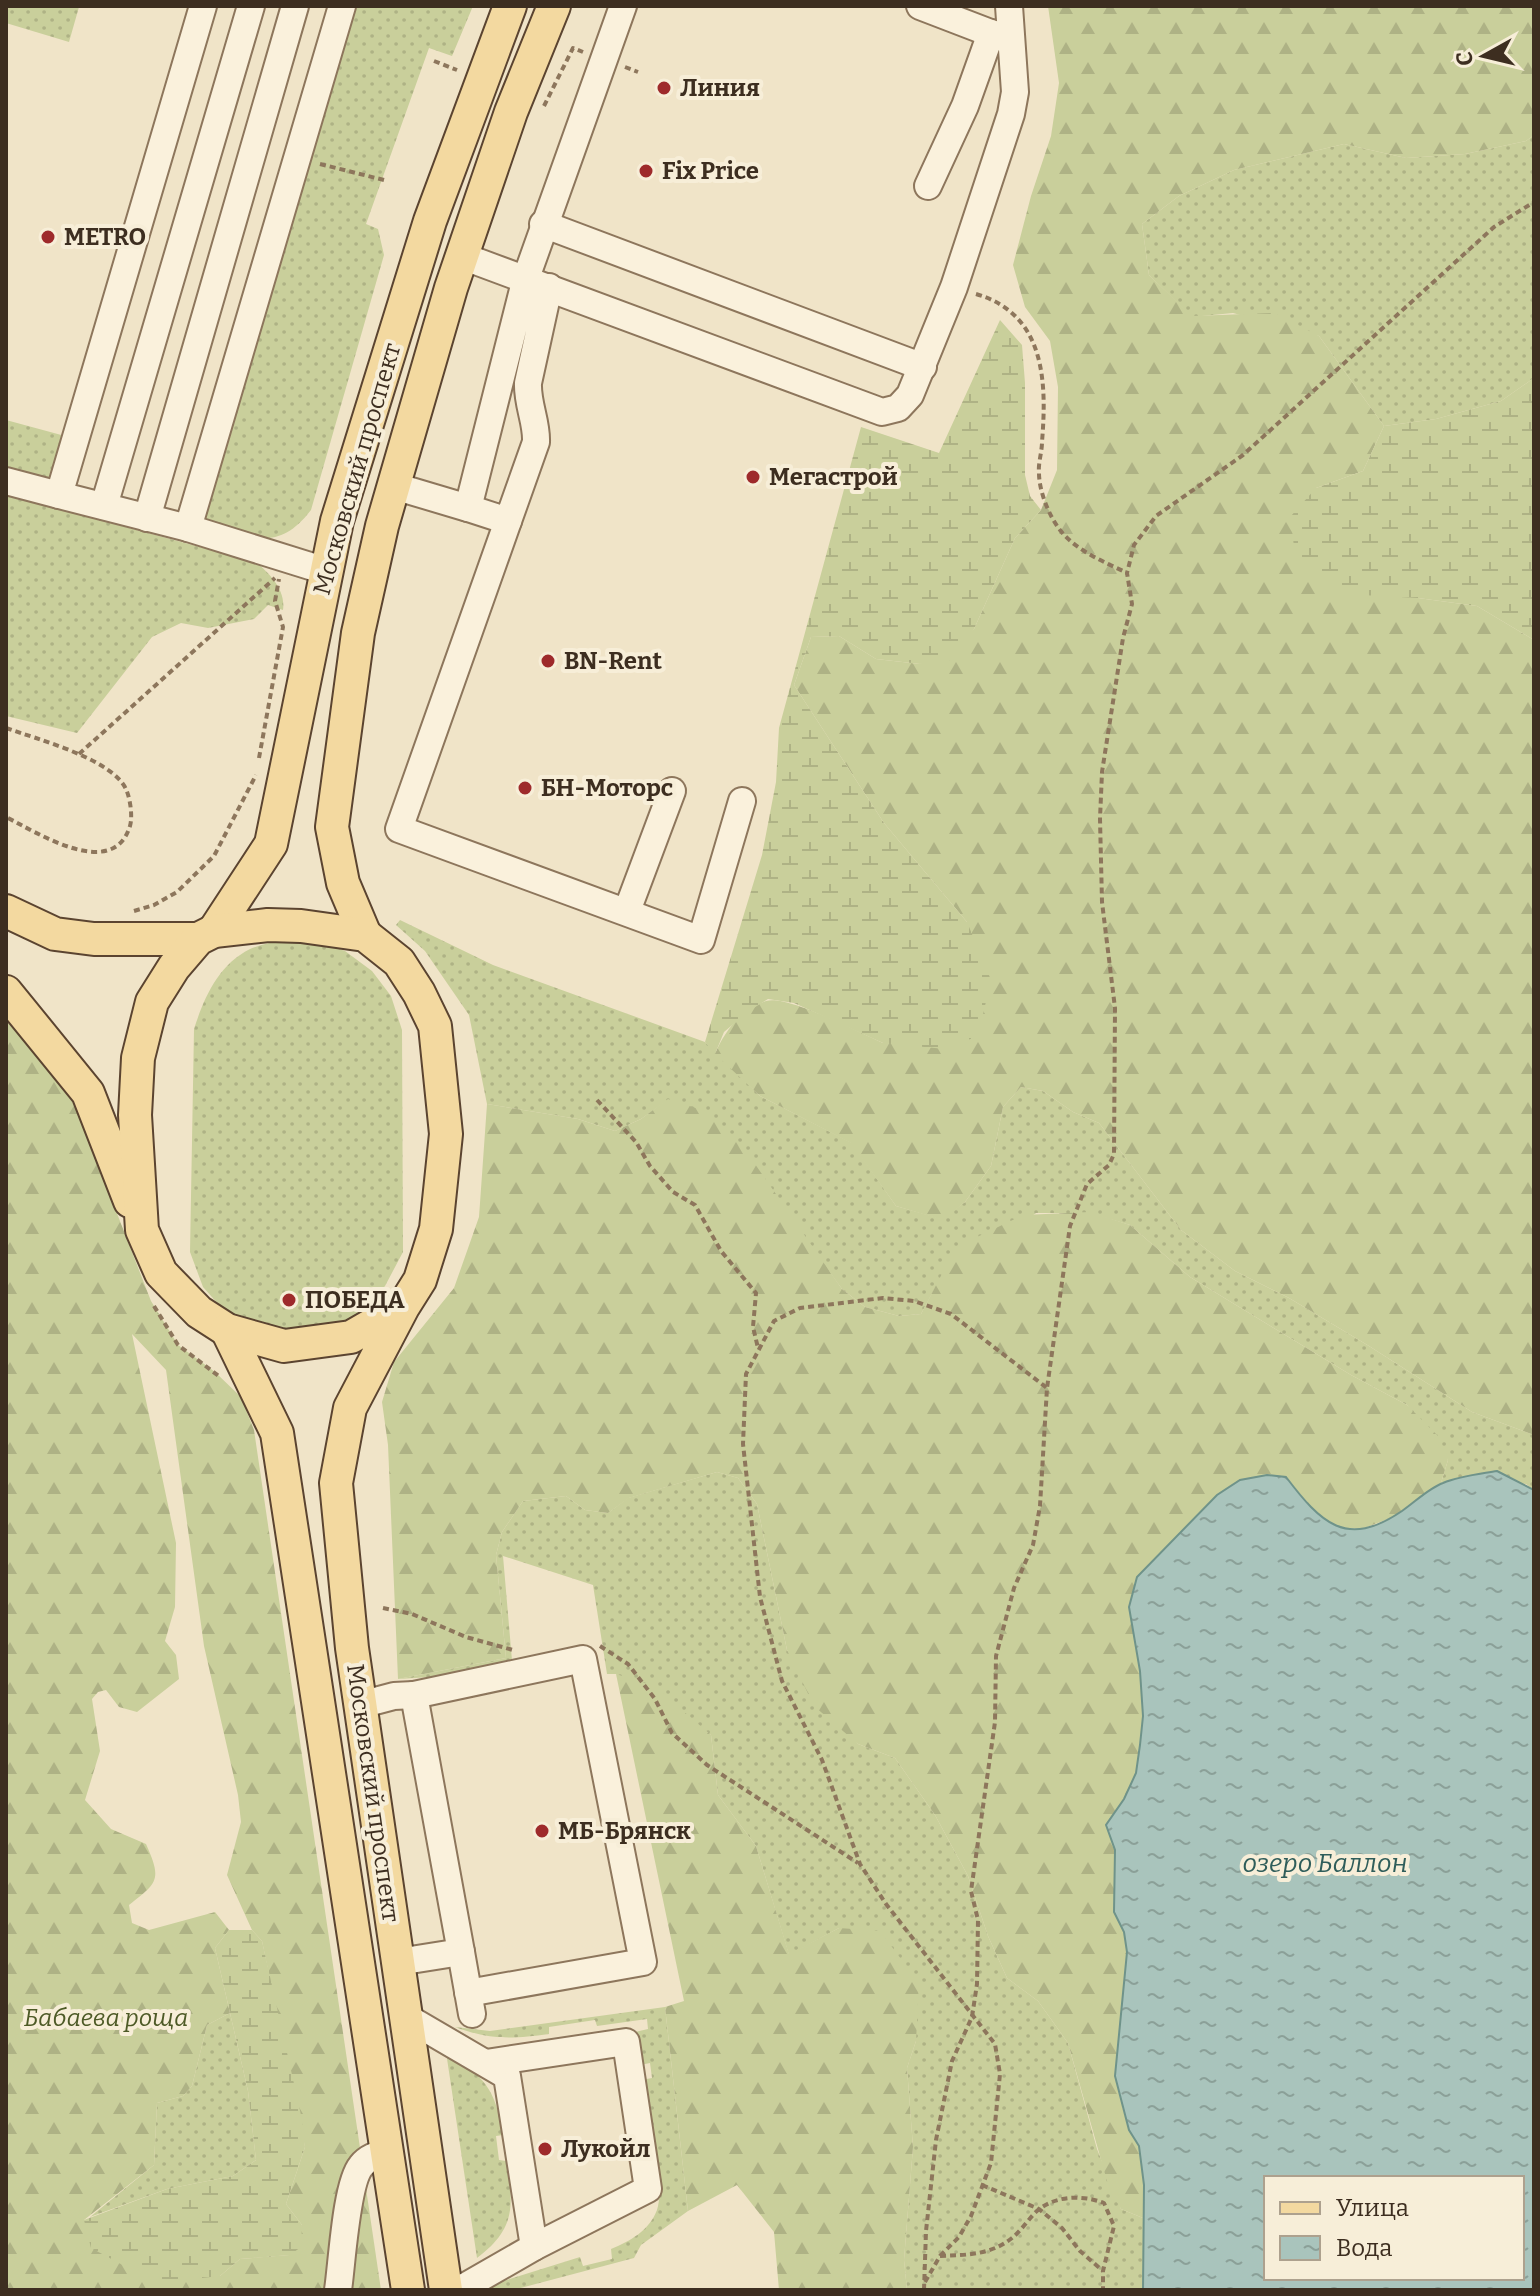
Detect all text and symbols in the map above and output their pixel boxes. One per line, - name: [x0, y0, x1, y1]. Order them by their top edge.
- north arrow: [1444, 16, 1524, 96]
- text: С: [1450, 50, 1479, 67]
- place label: Линия: [680, 74, 760, 102]
- marker: Линия: [655, 79, 673, 97]
- place label: Fix Price: [662, 157, 759, 185]
- marker: Fix Price: [637, 162, 655, 180]
- place label: METRO: [64, 223, 146, 251]
- marker: METRO: [39, 228, 57, 246]
- street label: Московский проспект: [308, 340, 406, 598]
- place label: Мегастрой: [769, 463, 898, 491]
- marker: Мегастрой: [744, 468, 762, 486]
- place label: BN-Rent: [564, 647, 662, 675]
- marker: BN-Rent: [539, 652, 557, 670]
- place label: БН-Моторс: [541, 774, 673, 802]
- marker: БН-Моторс: [516, 779, 534, 797]
- place label: ПОБЕДА: [305, 1286, 406, 1314]
- marker: ПОБЕДА: [280, 1291, 298, 1309]
- street label: Московский проспект: [341, 1662, 405, 1924]
- place label: МБ-Брянск: [558, 1817, 691, 1845]
- marker: МБ-Брянск: [533, 1822, 551, 1840]
- water label: озеро Баллон: [1242, 1848, 1408, 1879]
- park label: Бабаева роща: [24, 2004, 188, 2032]
- place label: Лукойл: [561, 2135, 650, 2163]
- marker: Лукойл: [536, 2140, 554, 2158]
- legend: [1264, 2176, 1524, 2280]
- text: Улица: [1336, 2194, 1409, 2222]
- text: Вода: [1336, 2234, 1392, 2262]

